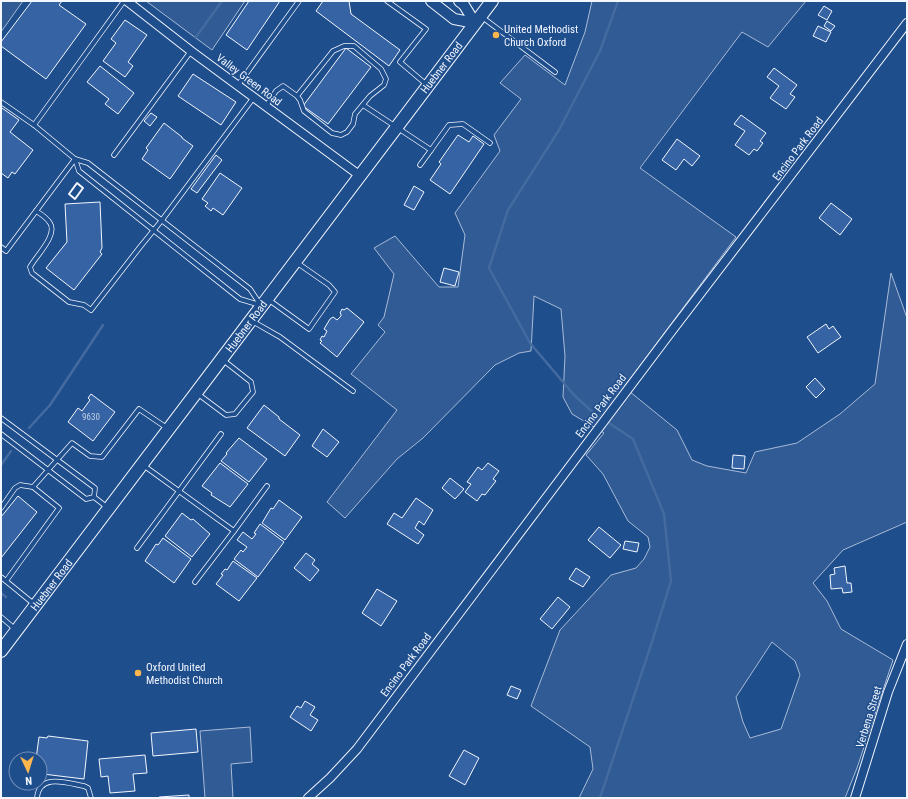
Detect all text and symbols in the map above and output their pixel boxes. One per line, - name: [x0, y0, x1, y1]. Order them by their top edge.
- place label: United Methodist Church Oxford: [504, 23, 578, 49]
- marker: United Methodist Church Oxford: [491, 30, 501, 40]
- street label: Huebner Road: [418, 39, 465, 96]
- street label: Valley Green Road: [214, 51, 284, 109]
- street label: Encino Park Road: [770, 115, 826, 183]
- street label: Huebner Road: [223, 298, 270, 355]
- street label: Encino Park Road: [573, 372, 629, 440]
- house number: 9630: [82, 412, 100, 422]
- street label: Huebner Road: [28, 557, 75, 613]
- street label: Encino Park Road: [378, 631, 434, 699]
- place label: Oxford United Methodist Church: [146, 661, 223, 687]
- marker: Oxford United Methodist Church: [133, 668, 143, 678]
- street label: Verbena Street: [853, 685, 885, 749]
- north arrow: [8, 751, 48, 791]
- text: N: [25, 774, 32, 787]

